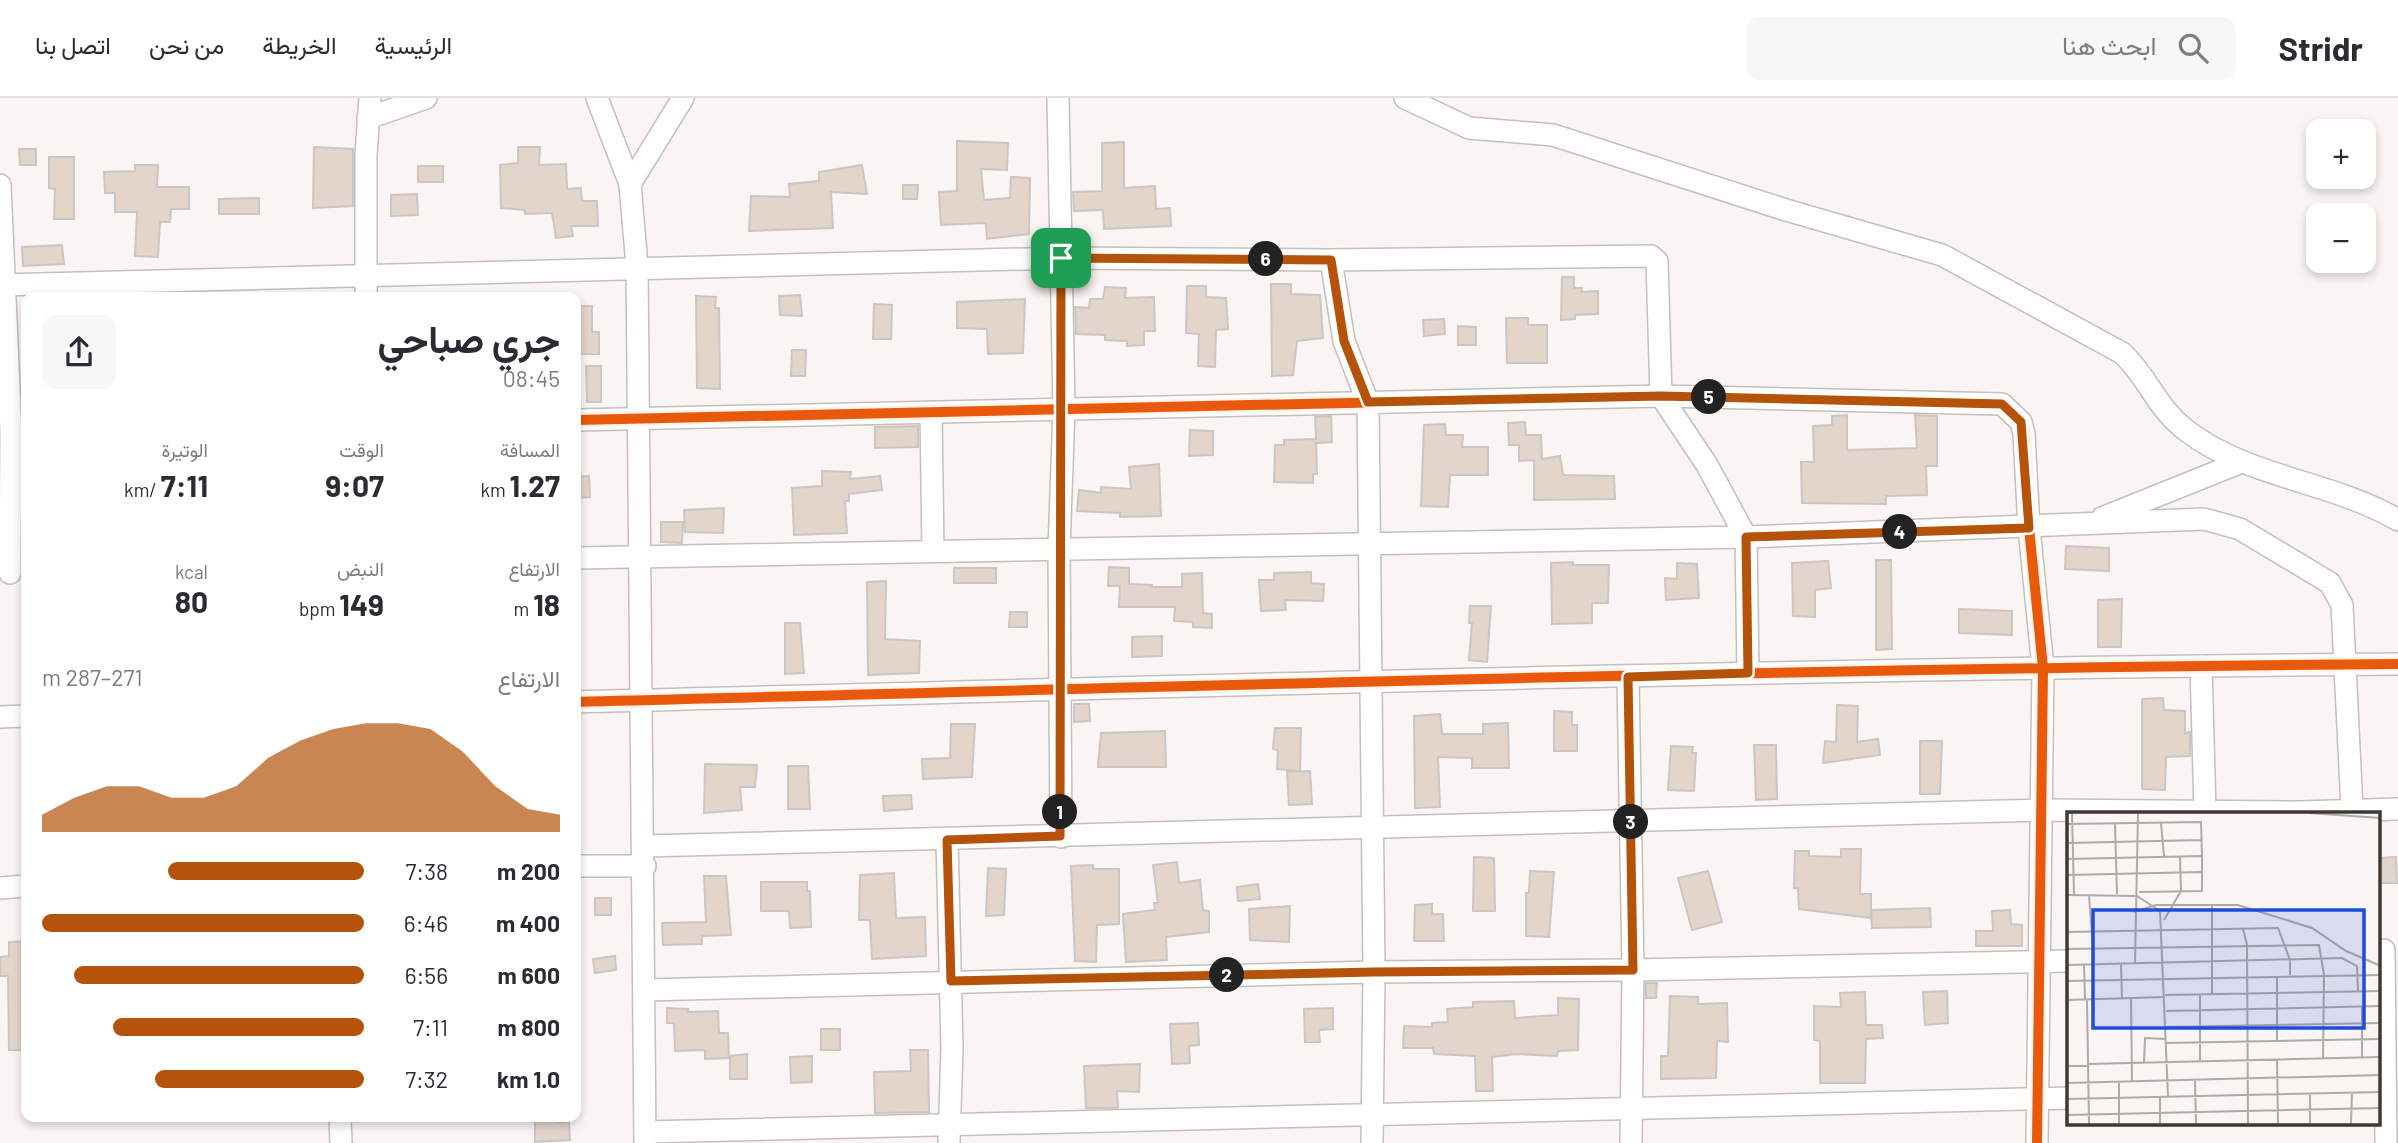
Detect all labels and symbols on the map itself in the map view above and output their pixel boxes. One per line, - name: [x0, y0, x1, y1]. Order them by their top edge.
- pin: [1031, 228, 1091, 288]
- pin: 6: [1248, 242, 1284, 276]
- pin: 5: [1692, 380, 1726, 414]
- pin: 4: [1882, 514, 1918, 550]
- pin: 1: [1042, 794, 1078, 830]
- pin: 3: [1614, 804, 1648, 840]
- inset map: [2067, 812, 2380, 1126]
- pin: 2: [1210, 958, 1244, 992]

